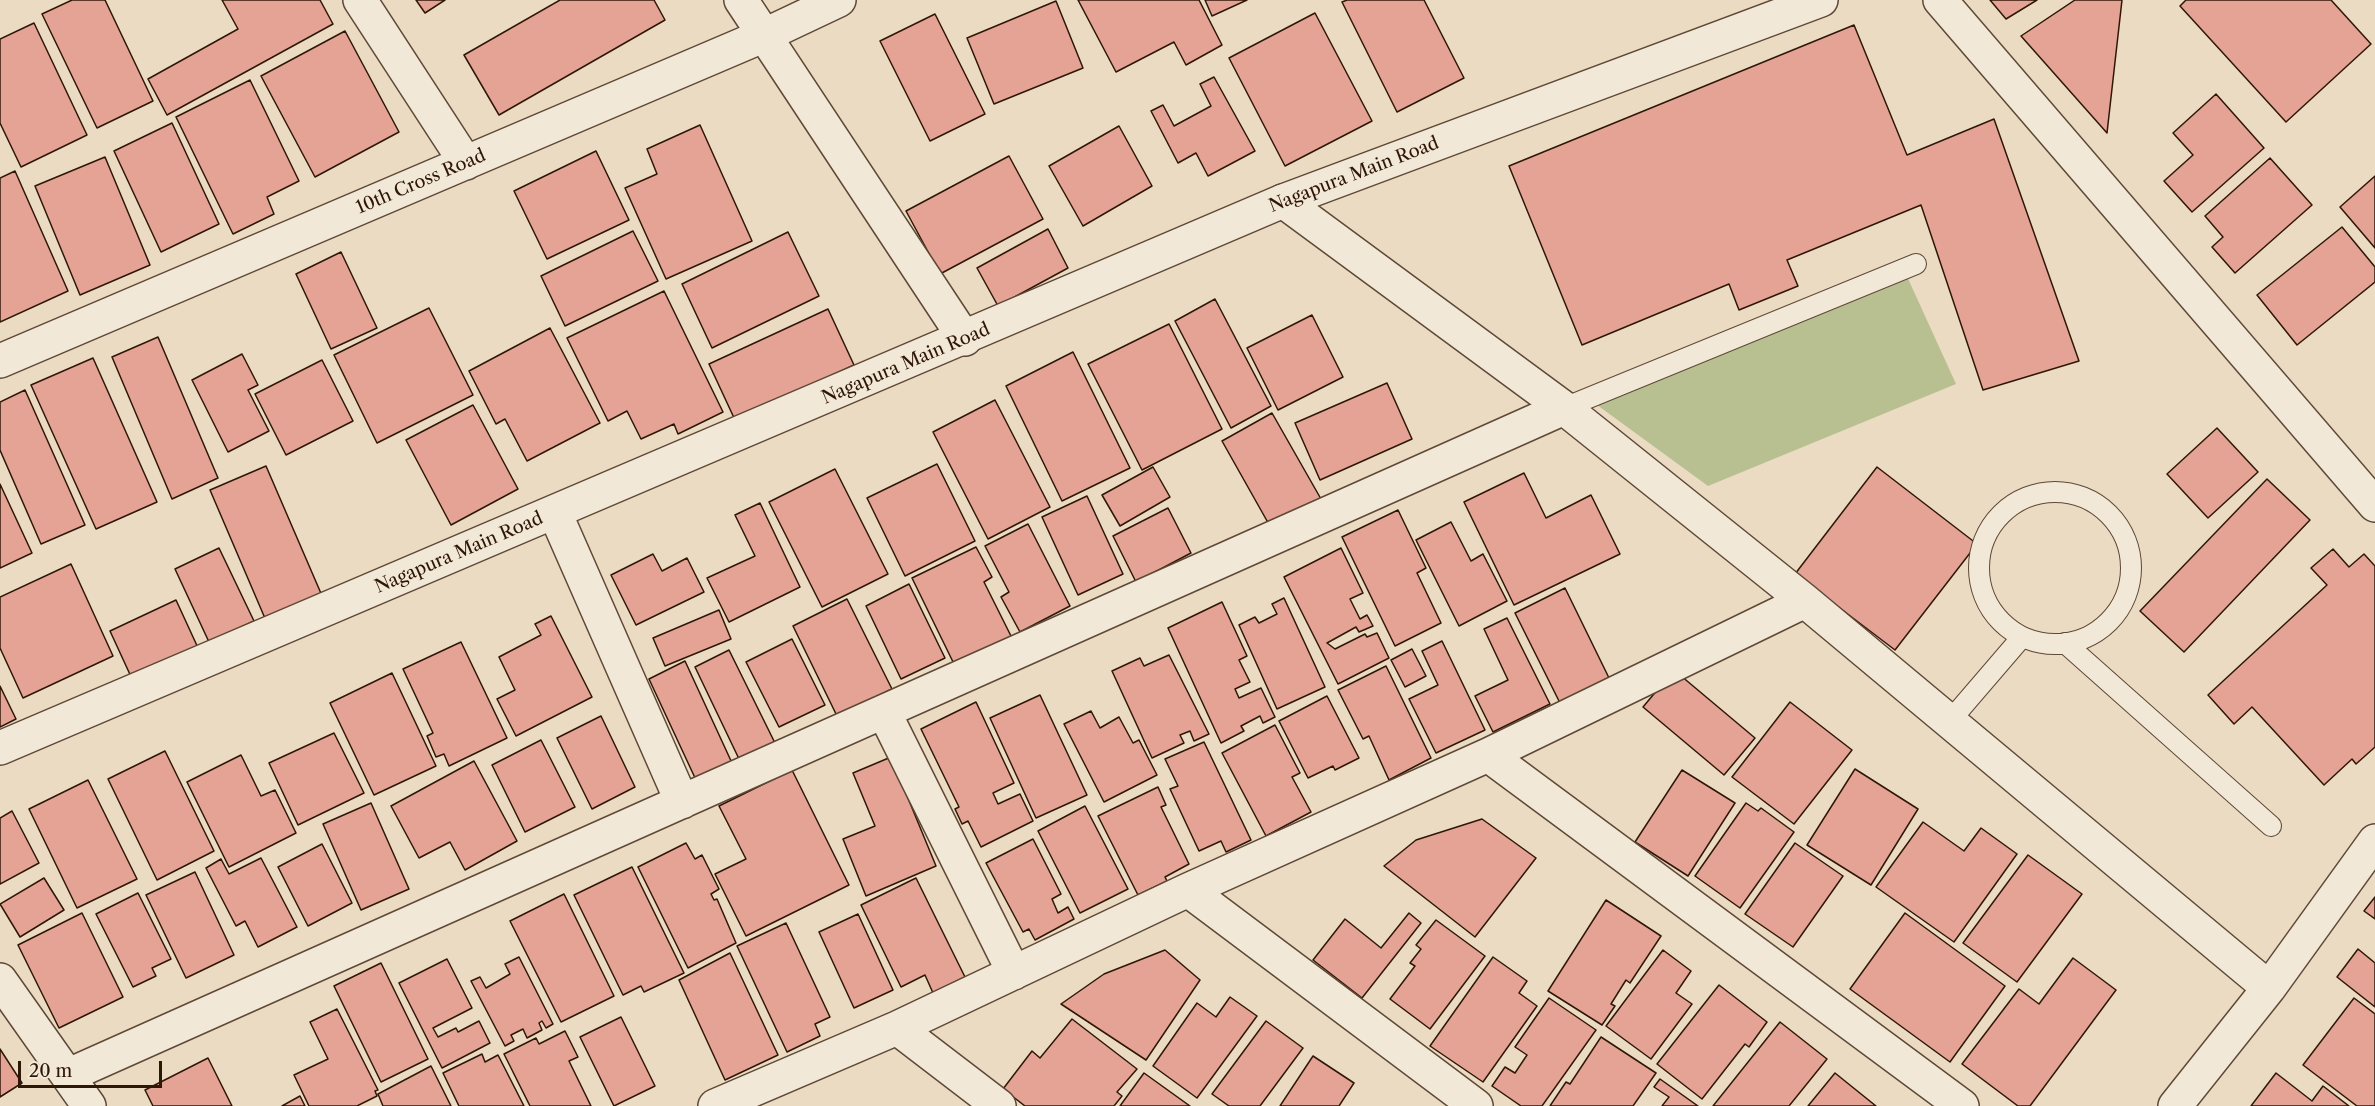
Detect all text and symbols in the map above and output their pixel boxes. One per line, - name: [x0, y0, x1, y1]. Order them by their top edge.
- street label: Nagapura Main Road: [1266, 133, 1442, 217]
- street label: 10th Cross Road: [353, 145, 489, 219]
- street label: Nagapura Main Road: [819, 319, 993, 409]
- street label: Nagapura Main Road: [372, 508, 546, 598]
- scale bar: [21, 1049, 165, 1087]
- text: 20 m: [29, 1060, 72, 1082]

